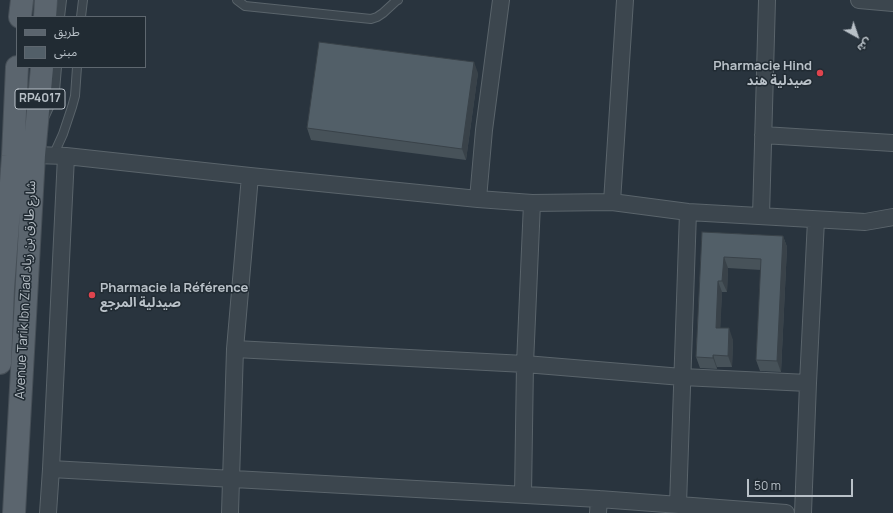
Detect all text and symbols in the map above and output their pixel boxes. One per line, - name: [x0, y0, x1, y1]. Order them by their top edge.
- legend: [16, 16, 146, 68]
- north arrow: [837, 16, 877, 56]
- text: طريق: [54, 23, 80, 40]
- text: ش: [854, 35, 876, 56]
- text: مبنى: [54, 43, 77, 60]
- place label: Pharmacie Hind صيدلية هند: [713, 58, 812, 89]
- marker: Pharmacie Hind صيدلية هند: [815, 68, 825, 78]
- road number: RP4017: [15, 89, 65, 109]
- street label: Avenue Tarik Ibn Ziad شارع طارق بن زياد: [12, 180, 40, 400]
- place label: Pharmacie la Référence صيدلية المرجع: [100, 280, 248, 311]
- marker: Pharmacie la Référence صيدلية المرجع: [87, 290, 97, 300]
- scale bar: [749, 471, 855, 497]
- text: 50 m: [754, 477, 781, 494]

